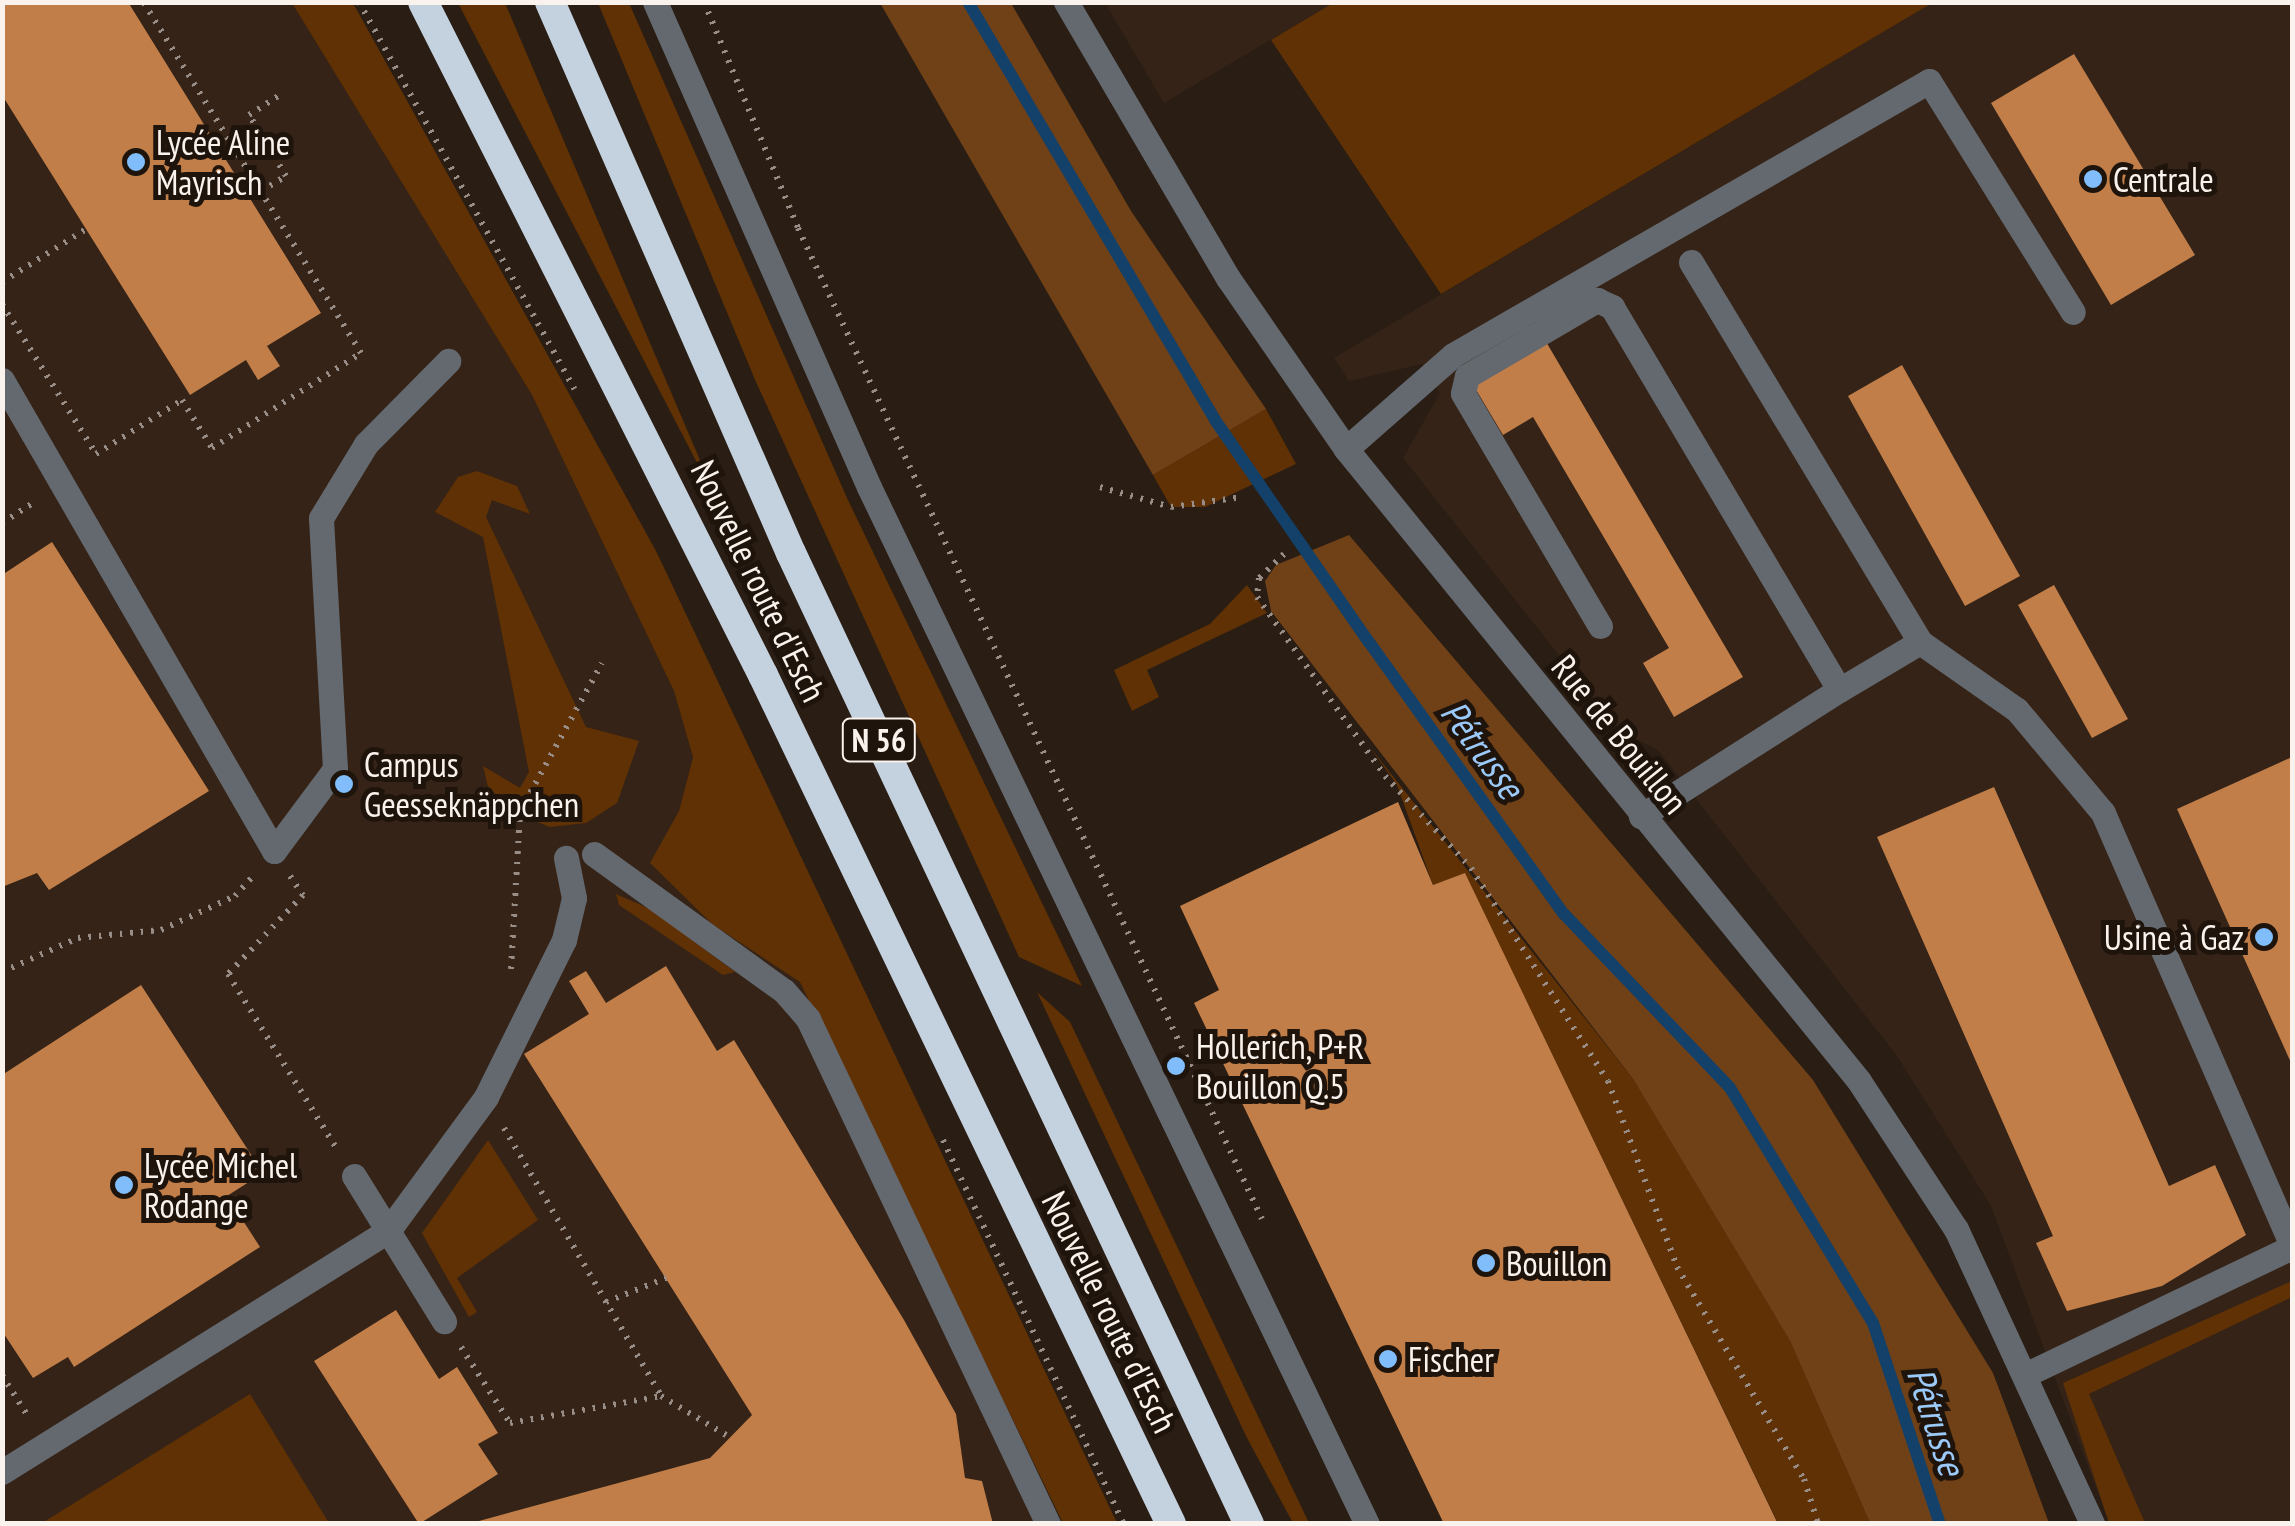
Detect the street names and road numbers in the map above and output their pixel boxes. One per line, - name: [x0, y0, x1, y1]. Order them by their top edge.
- street label: Nouvelle route d'Esch: [683, 454, 835, 708]
- street label: Rue de Bouillon: [1543, 646, 1697, 822]
- road number: N 56: [842, 713, 916, 767]
- street label: Nouvelle route d'Esch: [1034, 1185, 1186, 1439]

